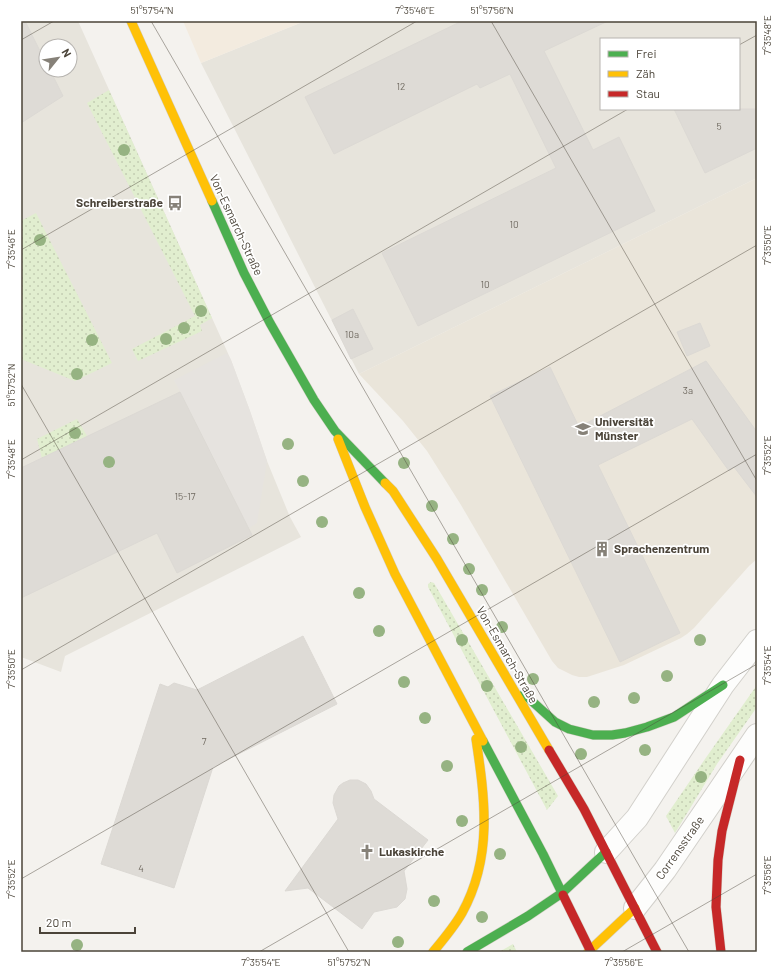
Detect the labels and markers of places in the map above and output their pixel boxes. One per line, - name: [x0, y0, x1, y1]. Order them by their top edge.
- bus stop icon: Schreiberstraße: [166, 194, 184, 212]
- place label: Schreiberstraße: [76, 195, 163, 209]
- place label: Universität Münster: [595, 414, 654, 442]
- school or university icon: Universität Münster: [574, 420, 592, 438]
- building icon: Sprachenzentrum: [593, 540, 611, 558]
- place label: Sprachenzentrum: [614, 541, 709, 555]
- church icon: Lukaskirche: [358, 843, 376, 861]
- place label: Lukaskirche: [379, 844, 445, 858]

